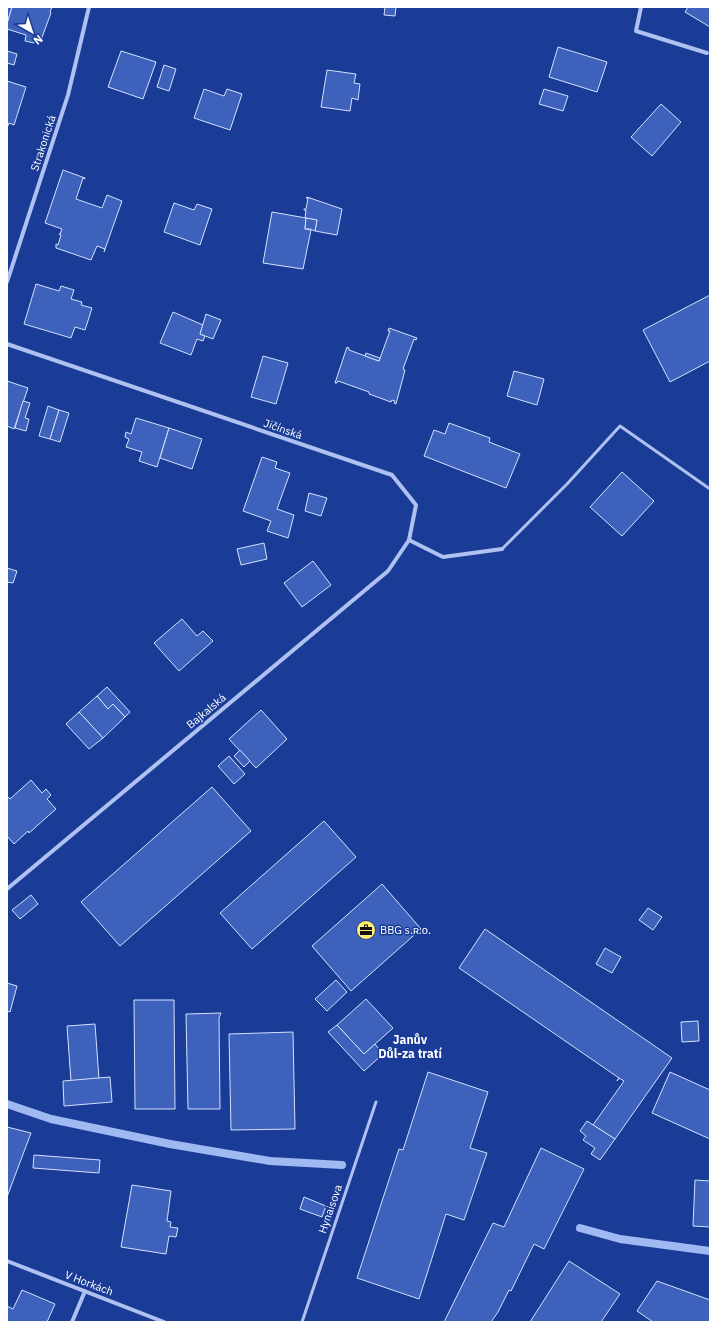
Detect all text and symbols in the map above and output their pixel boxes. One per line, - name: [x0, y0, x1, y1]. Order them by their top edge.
- north arrow: [12, 12, 52, 52]
- text: N: [31, 32, 46, 48]
- street label: Strakonická: [27, 113, 59, 173]
- street label: Jičínská: [262, 416, 304, 442]
- street label: Bajkalská: [183, 690, 229, 732]
- office icon: BBG s.ʀ.ᴏ.: [355, 919, 377, 941]
- place label: BBG s.ʀ.ᴏ.: [380, 923, 431, 937]
- district label: Janův Důl-za tratí: [378, 1032, 442, 1061]
- street label: Hynaisova: [315, 1183, 345, 1235]
- street label: V Horkách: [63, 1267, 115, 1299]

